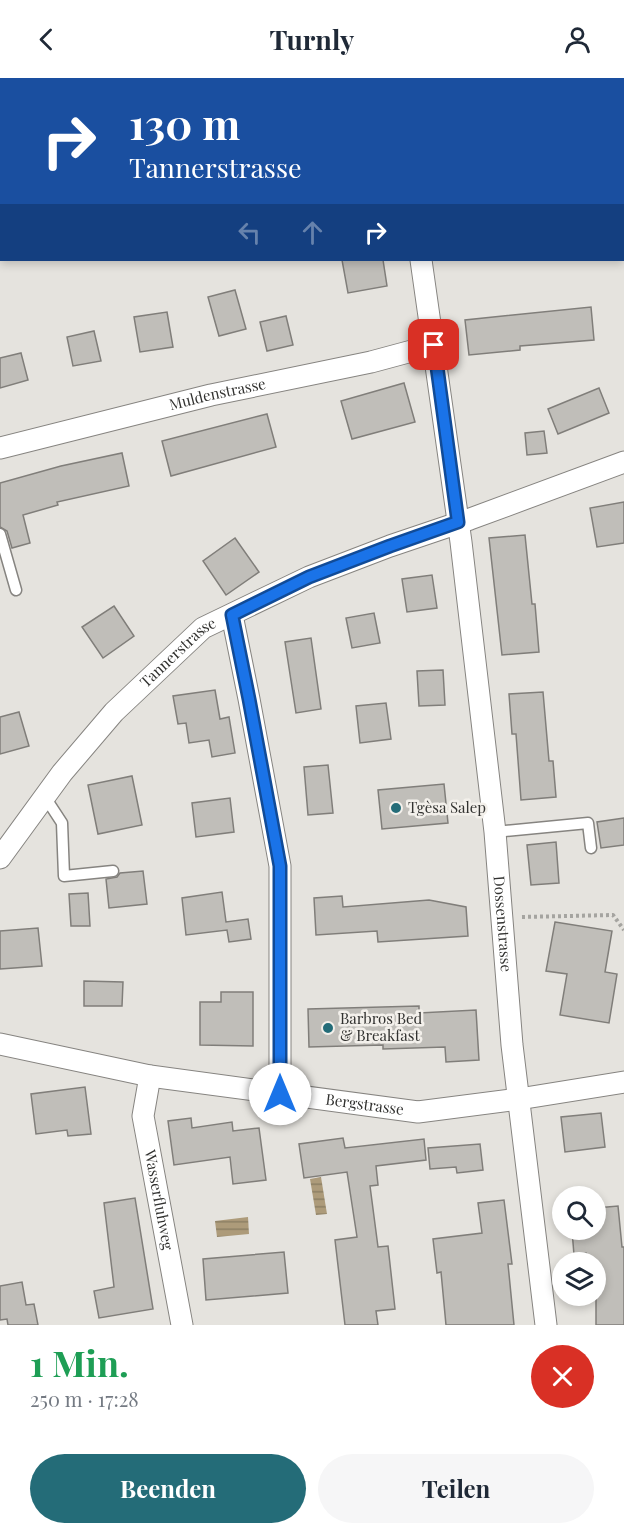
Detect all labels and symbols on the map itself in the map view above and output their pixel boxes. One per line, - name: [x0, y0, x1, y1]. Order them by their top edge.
- pin: [408, 319, 459, 370]
- street label: Muldenstrasse: [167, 373, 267, 414]
- street label: Tannerstrasse: [135, 612, 219, 691]
- place label: Tgèsa Salep: [408, 797, 486, 817]
- marker: Tgèsa Salep: [389, 801, 403, 815]
- street label: Dossenstrasse: [490, 875, 517, 973]
- place label: Barbros Bed & Breakfast: [340, 1008, 423, 1045]
- marker: Barbros Bed & Breakfast: [321, 1021, 335, 1035]
- position arrow: [248, 1062, 312, 1126]
- street label: Bergstrasse: [324, 1089, 405, 1119]
- street label: Wasserfluhweg: [140, 1147, 179, 1252]

